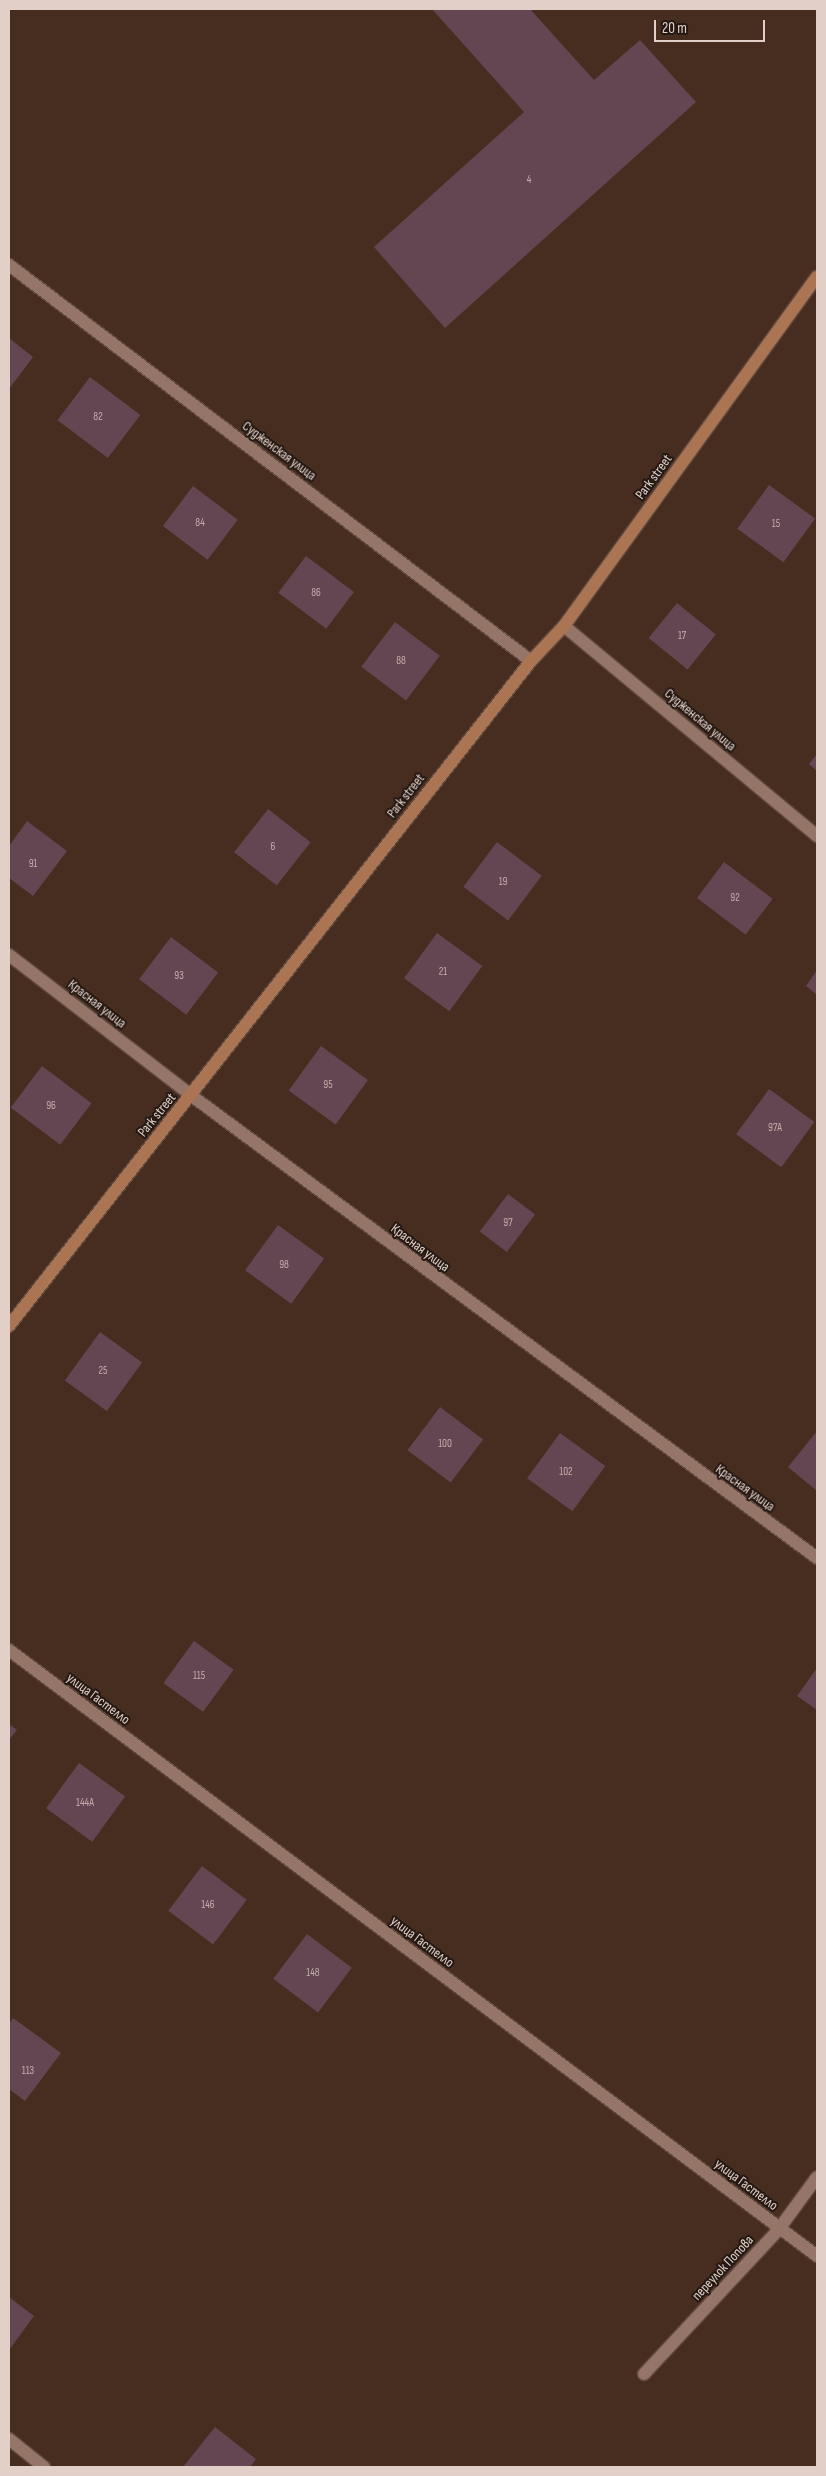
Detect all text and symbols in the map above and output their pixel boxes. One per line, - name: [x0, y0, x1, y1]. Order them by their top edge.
- scale bar: [656, 10, 767, 42]
- text: 20 m: [662, 19, 687, 38]
- house number: 4: [527, 173, 531, 187]
- house number: 82: [93, 410, 103, 424]
- street label: Судженская улица: [239, 418, 319, 484]
- street label: Park street: [632, 451, 676, 503]
- house number: 84: [195, 516, 205, 530]
- house number: 15: [772, 517, 780, 531]
- house number: 86: [311, 586, 321, 600]
- house number: 17: [678, 629, 686, 643]
- house number: 88: [396, 654, 406, 668]
- street label: Судженская улица: [661, 685, 739, 755]
- street label: Park street: [384, 771, 428, 821]
- house number: 6: [271, 840, 275, 854]
- house number: 91: [29, 857, 37, 871]
- house number: 19: [499, 875, 507, 889]
- house number: 92: [730, 891, 740, 905]
- house number: 21: [439, 965, 447, 979]
- house number: 93: [174, 969, 184, 983]
- street label: Красная улица: [65, 976, 129, 1032]
- house number: 95: [323, 1078, 333, 1092]
- street label: Park street: [134, 1090, 180, 1140]
- house number: 96: [46, 1099, 56, 1113]
- house number: 97А: [768, 1121, 782, 1135]
- house number: 97: [503, 1216, 513, 1230]
- street label: Красная улица: [387, 1220, 453, 1276]
- house number: 98: [279, 1258, 289, 1272]
- house number: 25: [99, 1364, 107, 1378]
- house number: 100: [438, 1437, 452, 1451]
- street label: Красная улица: [712, 1461, 778, 1515]
- house number: 102: [559, 1465, 573, 1479]
- house number: 115: [193, 1669, 205, 1683]
- street label: улица Гастелло: [63, 1670, 133, 1728]
- house number: 144А: [76, 1796, 94, 1810]
- house number: 146: [201, 1898, 215, 1912]
- street label: улица Гастелло: [387, 1913, 457, 1971]
- house number: 148: [306, 1966, 320, 1980]
- house number: 113: [22, 2064, 34, 2078]
- street label: улица Гастелло: [711, 2156, 781, 2214]
- street label: переулок Попова: [689, 2232, 757, 2304]

